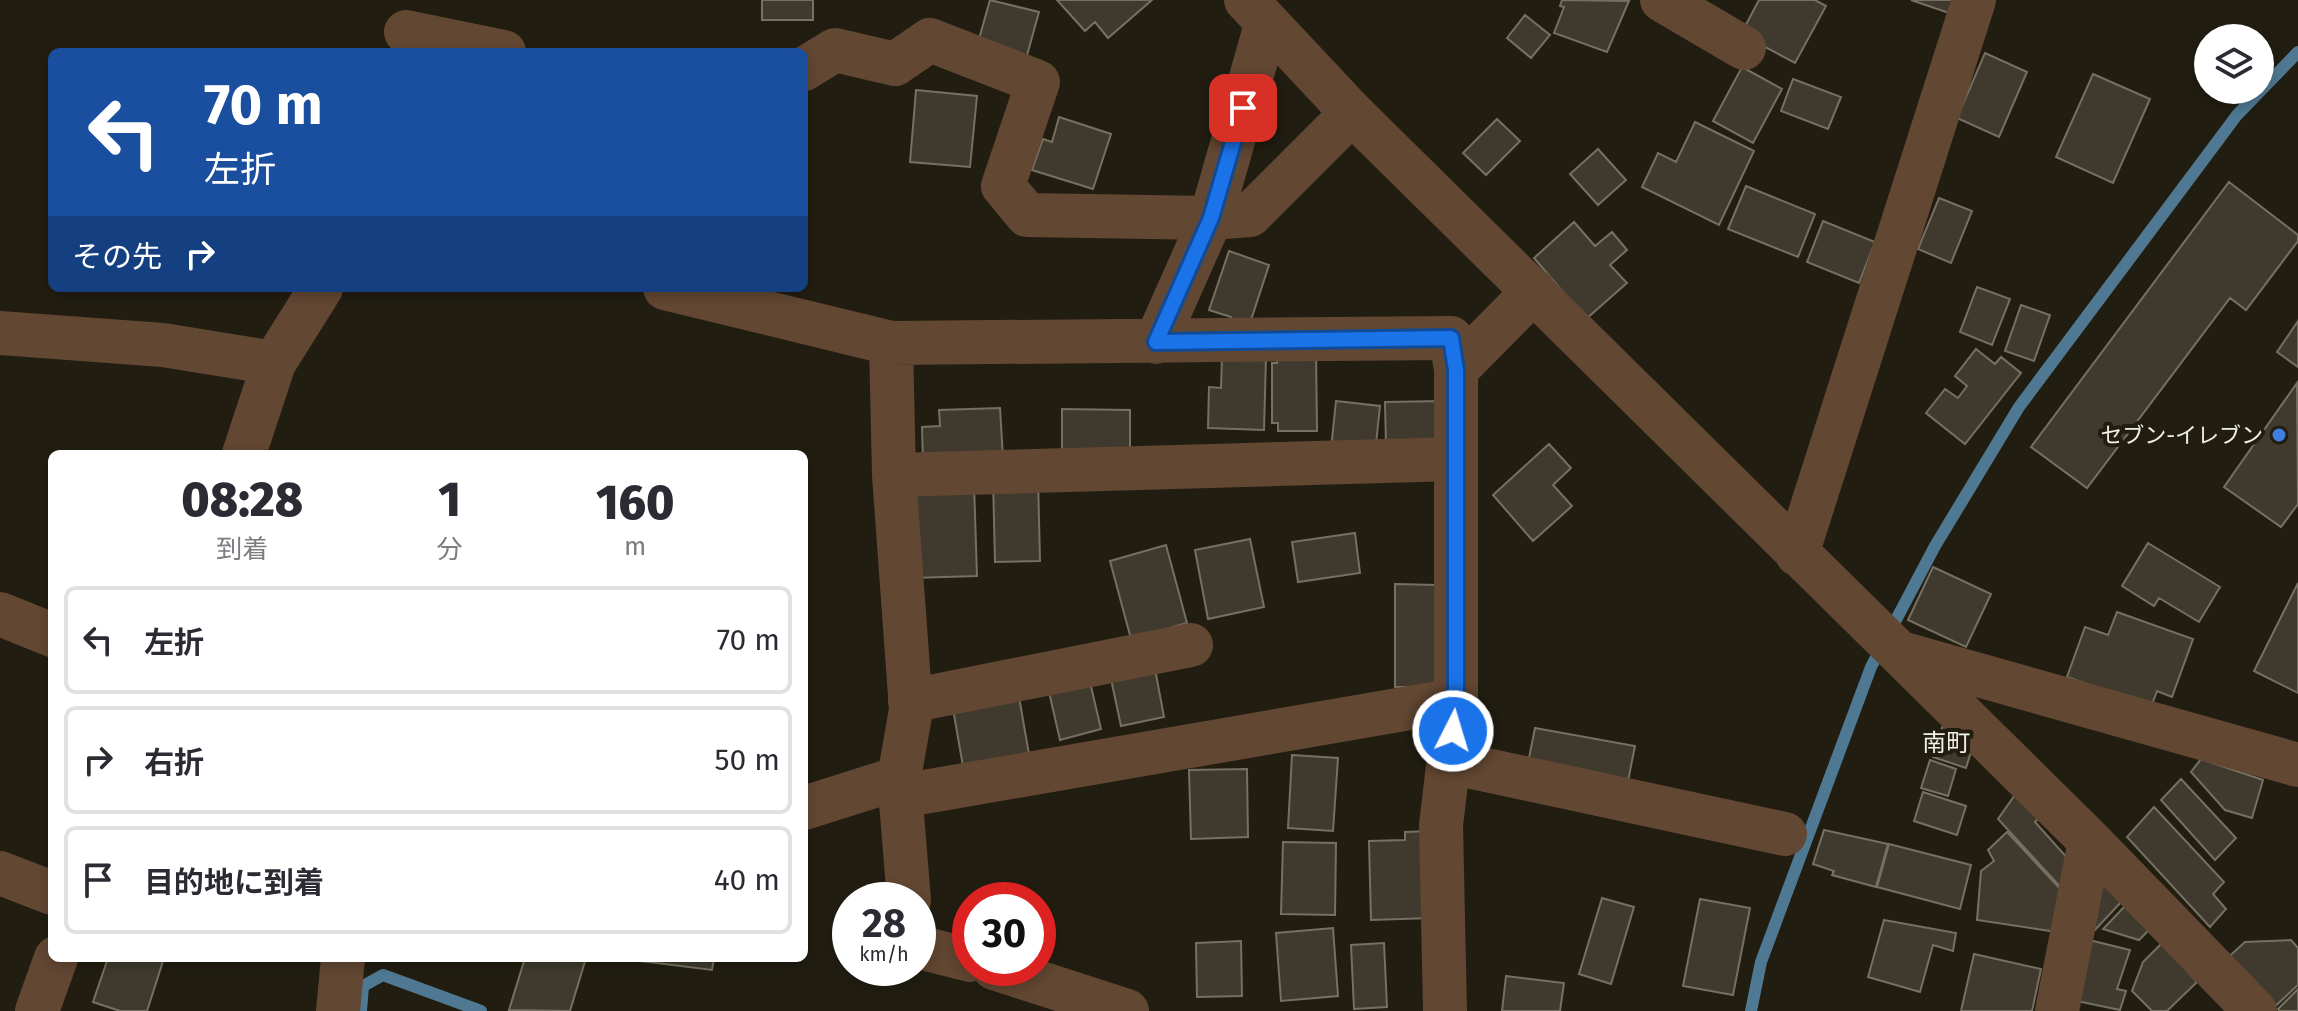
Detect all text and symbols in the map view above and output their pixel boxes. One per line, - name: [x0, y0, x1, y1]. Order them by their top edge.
- map controls: [2194, 24, 2274, 104]
- button: layers: [2194, 24, 2274, 104]
- text: 70 m: [204, 72, 323, 139]
- pin: [1209, 74, 1277, 142]
- icon: left: [72, 80, 176, 184]
- icon: arrive: [1221, 86, 1265, 130]
- text: 左折: [204, 148, 276, 192]
- icon: right: [178, 232, 222, 276]
- text: その先: [72, 239, 162, 275]
- place label: セブン-イレブン: [2100, 422, 2263, 449]
- marker: セブン-イレブン: [2270, 426, 2288, 444]
- text: 08:28: [181, 471, 303, 529]
- text: 1: [438, 471, 461, 529]
- text: 160: [596, 474, 675, 532]
- text: m: [624, 531, 646, 562]
- text: 到着: [216, 534, 268, 565]
- text: 分: [437, 534, 463, 565]
- icon: left: [76, 618, 120, 662]
- text: 70 m: [717, 622, 780, 658]
- text: 左折: [144, 625, 204, 661]
- position arrow: [1411, 689, 1495, 773]
- district label: 南町: [1922, 729, 1970, 757]
- icon: right: [76, 738, 120, 782]
- text: 50 m: [715, 742, 780, 778]
- text: 右折: [144, 745, 204, 781]
- icon: arrive: [76, 858, 120, 902]
- text: 40 m: [714, 862, 780, 898]
- text: 目的地に到着: [144, 865, 324, 901]
- speed limit sign: 30: [952, 882, 1056, 986]
- text: 28: [862, 900, 906, 948]
- text: km/h: [859, 942, 909, 966]

